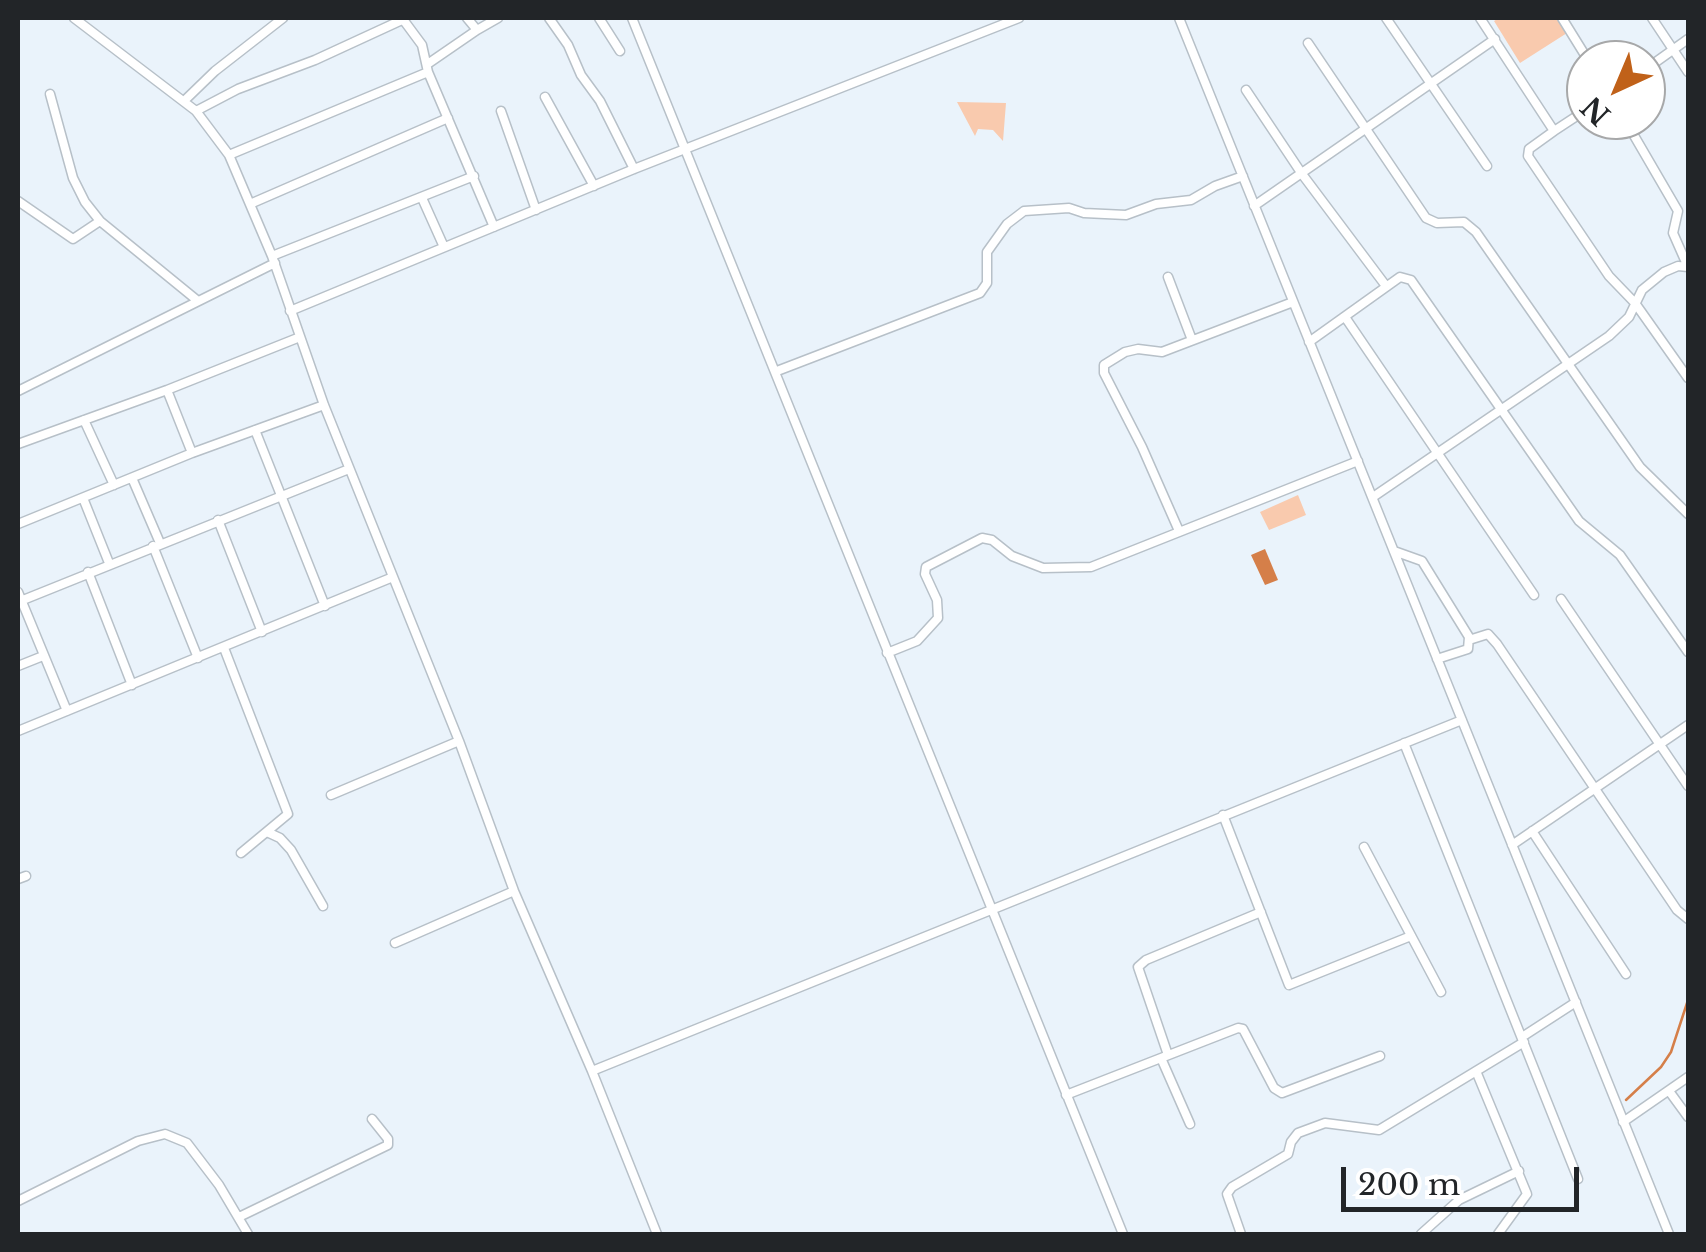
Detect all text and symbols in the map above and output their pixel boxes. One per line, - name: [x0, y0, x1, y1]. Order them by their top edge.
- north arrow: [1566, 40, 1666, 140]
- text: N: [1575, 89, 1618, 132]
- scale bar: [1346, 1147, 1584, 1209]
- text: 200 m: [1358, 1166, 1460, 1203]

